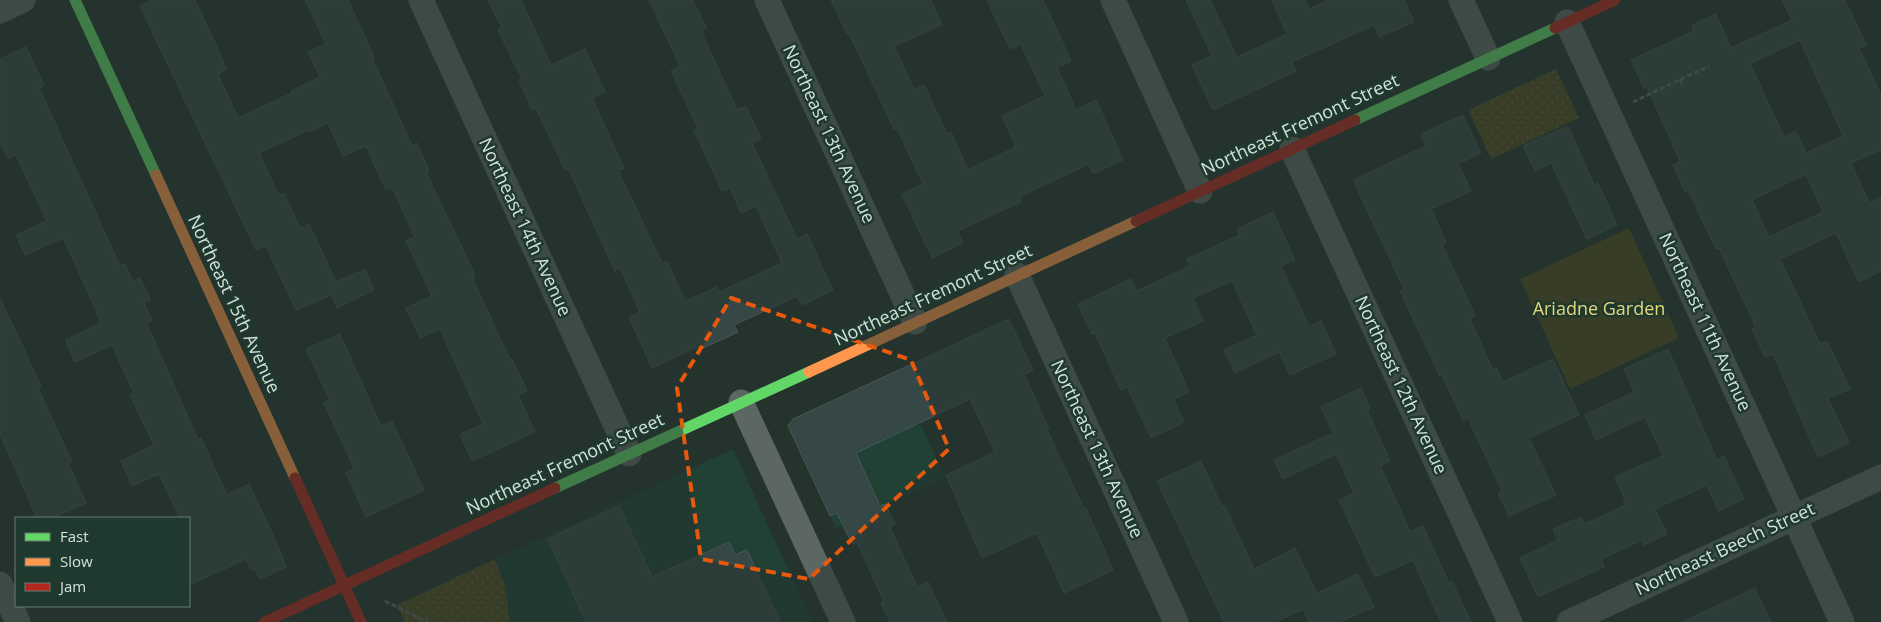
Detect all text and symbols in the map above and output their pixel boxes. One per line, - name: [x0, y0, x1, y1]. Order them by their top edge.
- street label: Northeast 13th Avenue: [778, 40, 882, 227]
- street label: Northeast Fremont Street: [1197, 68, 1402, 181]
- street label: Northeast 14th Avenue: [474, 133, 578, 320]
- street label: Northeast 15th Avenue: [183, 210, 287, 397]
- street label: Northeast 11th Avenue: [1654, 228, 1758, 415]
- street label: Northeast Fremont Street: [830, 238, 1035, 351]
- street label: Northeast 12th Avenue: [1350, 291, 1454, 478]
- park label: Ariadne Garden: [1533, 296, 1665, 320]
- street label: Northeast 13th Avenue: [1046, 355, 1150, 542]
- street label: Northeast Fremont Street: [462, 407, 667, 520]
- street label: Northeast Beech Street: [1631, 496, 1818, 600]
- legend: [15, 517, 190, 607]
- text: Fast: [60, 526, 89, 546]
- text: Slow: [60, 551, 93, 571]
- text: Jam: [58, 576, 86, 596]

